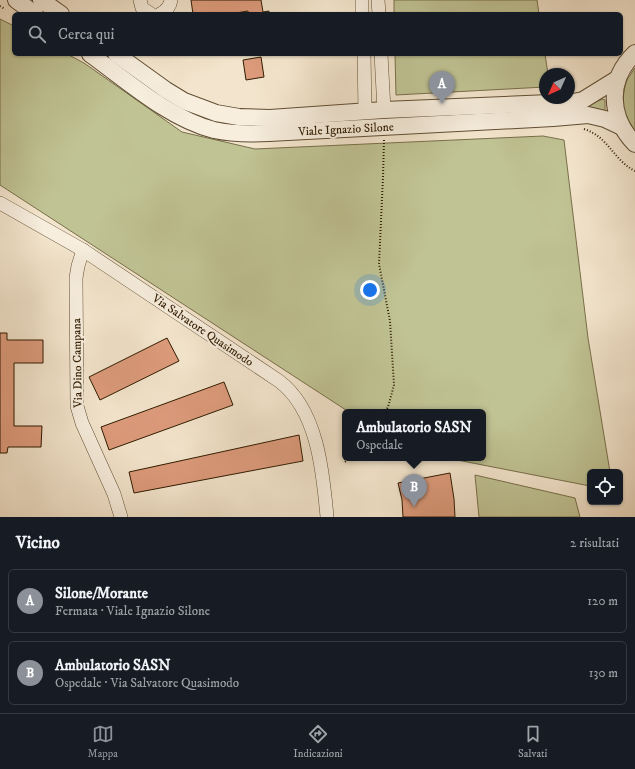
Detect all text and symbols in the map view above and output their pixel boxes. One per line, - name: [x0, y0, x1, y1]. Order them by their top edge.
- search box: [12, 12, 623, 56]
- icon: search: [26, 23, 48, 45]
- text: Cerca qui: [58, 25, 114, 44]
- north arrow: [539, 68, 575, 104]
- pin: A: [429, 71, 455, 104]
- street label: Viale Ignazio Silone: [297, 120, 394, 140]
- your location: [360, 280, 380, 300]
- street label: Via Salvatore Quasimodo: [148, 290, 256, 370]
- street label: Via Dino Campana: [69, 317, 86, 409]
- popup: [342, 409, 486, 461]
- text: Ambulatorio SASN: [356, 418, 472, 437]
- text: Ospedale: [356, 437, 403, 453]
- map controls: [587, 469, 623, 505]
- button: locate: [587, 469, 623, 505]
- pin: B: [401, 474, 427, 507]
- text: Vicino: [16, 532, 60, 554]
- text: 2 risultati: [570, 535, 619, 551]
- text: Silone/Morante: [55, 584, 148, 603]
- text: A: [26, 593, 34, 609]
- text: 120 m: [587, 593, 618, 609]
- text: Fermata · Viale Ignazio Silone: [55, 603, 210, 619]
- text: Ambulatorio SASN: [55, 656, 171, 675]
- text: B: [26, 665, 34, 681]
- text: 130 m: [589, 665, 618, 681]
- text: Ospedale · Via Salvatore Quasimodo: [55, 675, 239, 691]
- tab: Mappa: [88, 723, 118, 761]
- tab: Indicazioni: [293, 723, 343, 761]
- tab: Salvati: [518, 723, 547, 761]

